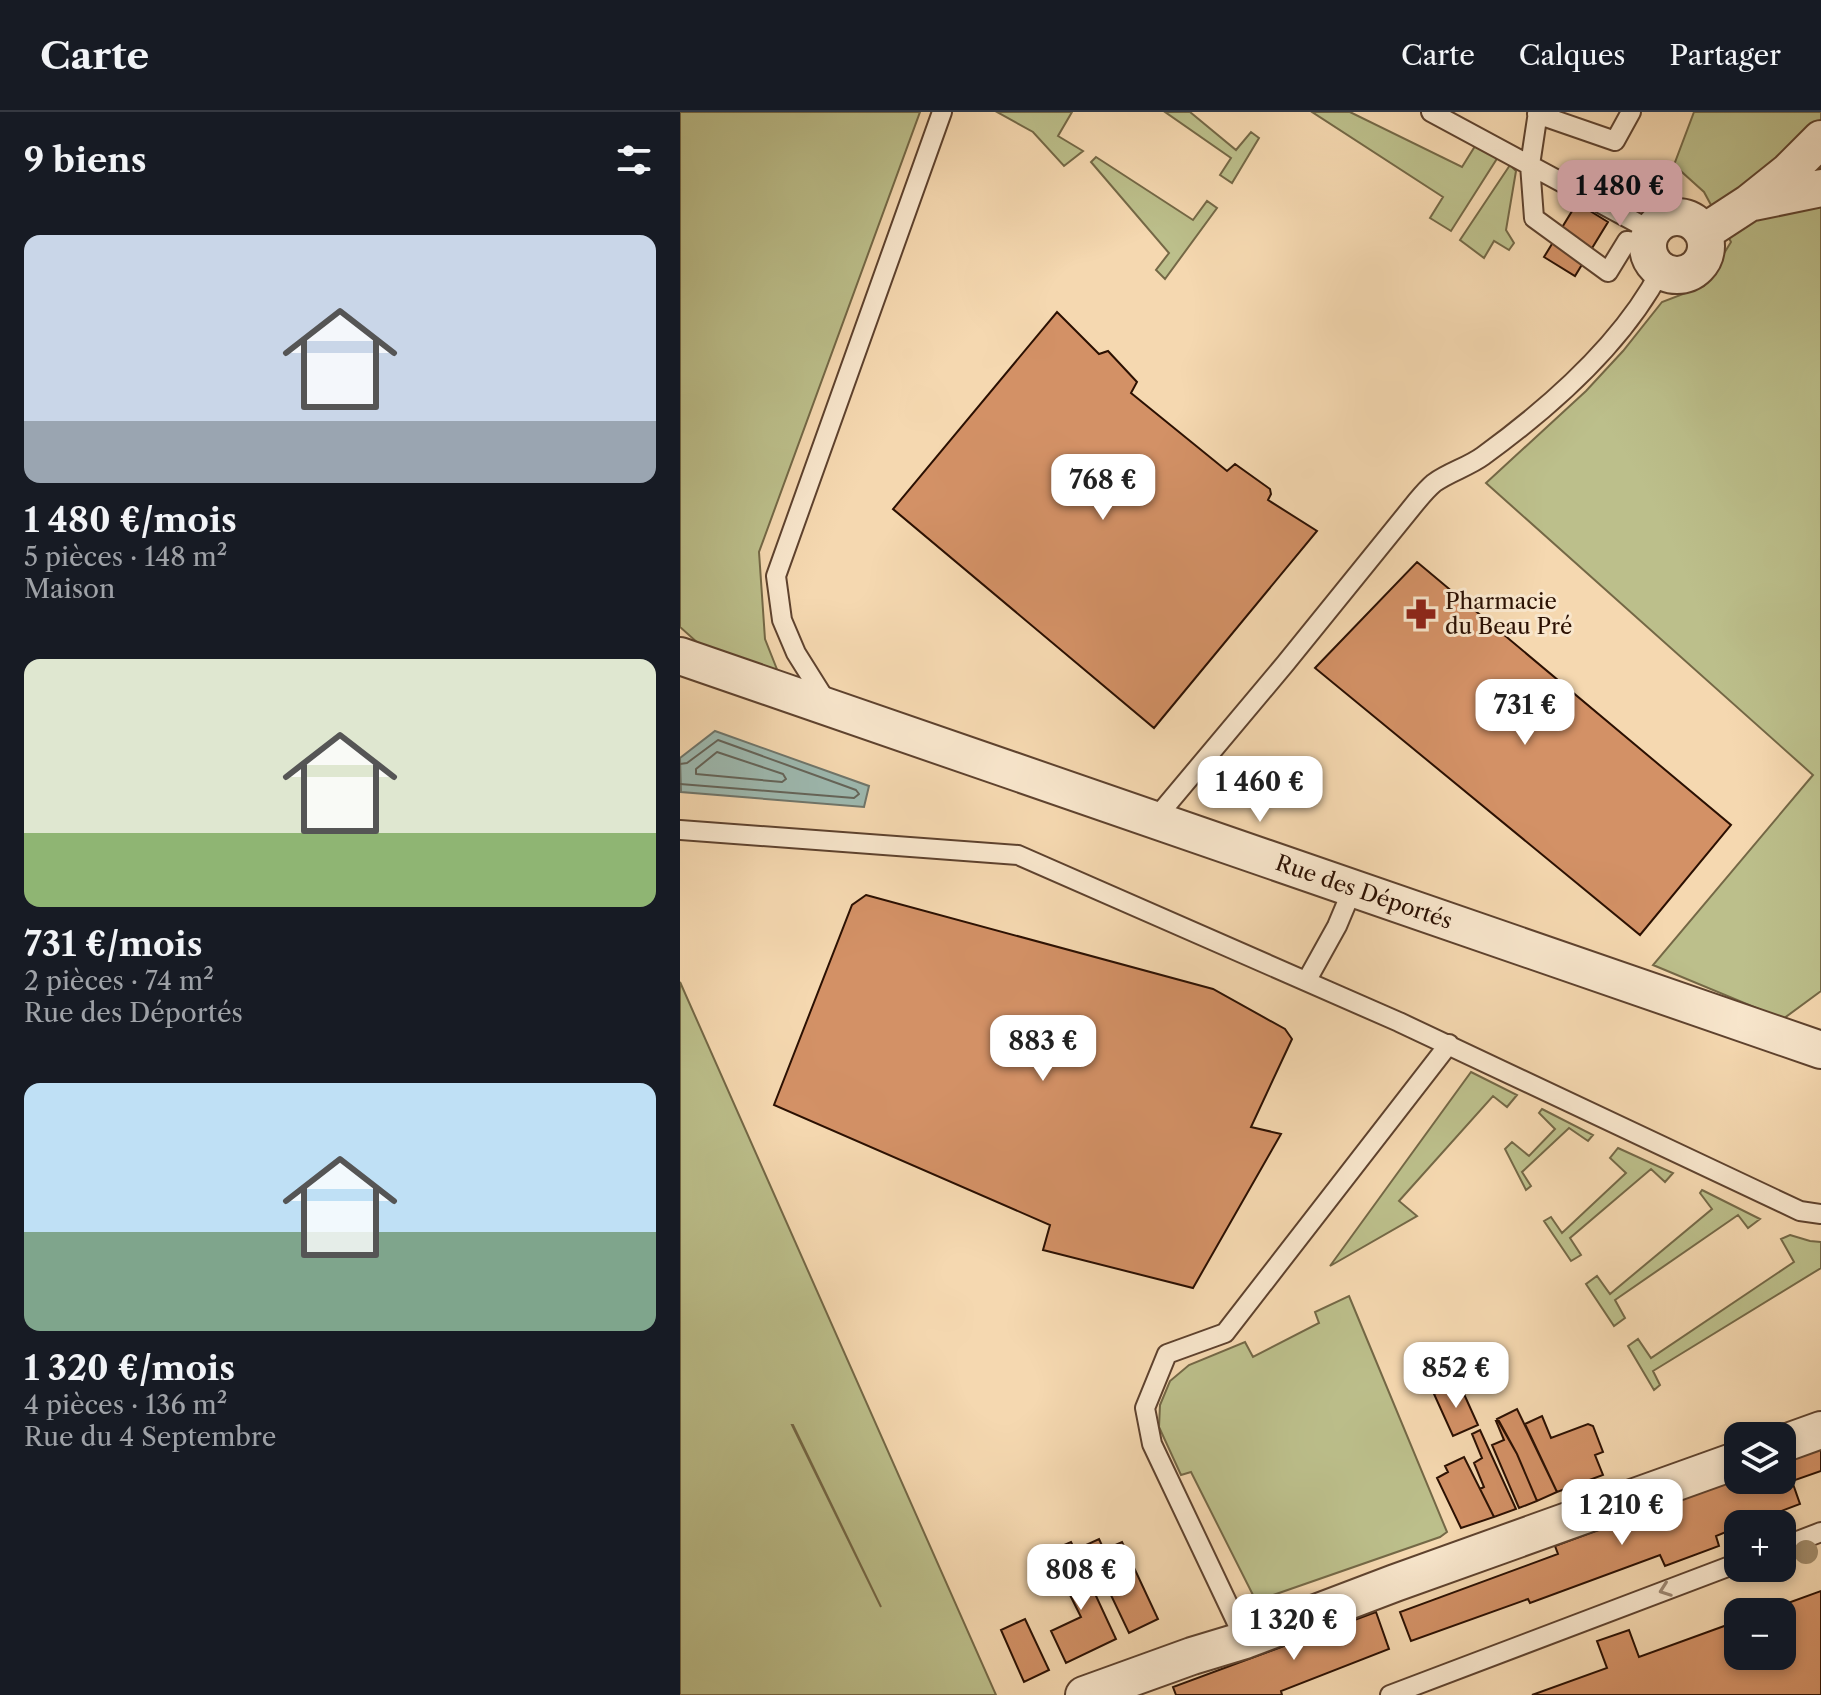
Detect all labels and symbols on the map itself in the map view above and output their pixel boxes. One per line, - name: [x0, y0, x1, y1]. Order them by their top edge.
- pin: 1 480 €: [1546, 160, 1694, 228]
- pin: 768 €: [1047, 454, 1159, 522]
- place label: Pharmacie du Beau Pré: [1445, 588, 1572, 640]
- pharmacy icon: Pharmacie du Beau Pré: [1404, 597, 1438, 631]
- pin: 731 €: [1469, 679, 1581, 747]
- pin: 1 460 €: [1186, 756, 1334, 824]
- street label: Rue des Déportés: [1272, 849, 1456, 935]
- pin: 883 €: [987, 1015, 1099, 1083]
- pin: 852 €: [1400, 1342, 1512, 1410]
- pin: 1 210 €: [1548, 1479, 1696, 1547]
- pin: 808 €: [1025, 1544, 1137, 1612]
- one-way arrow: [1659, 1581, 1673, 1597]
- pin: 1 320 €: [1220, 1594, 1368, 1662]

